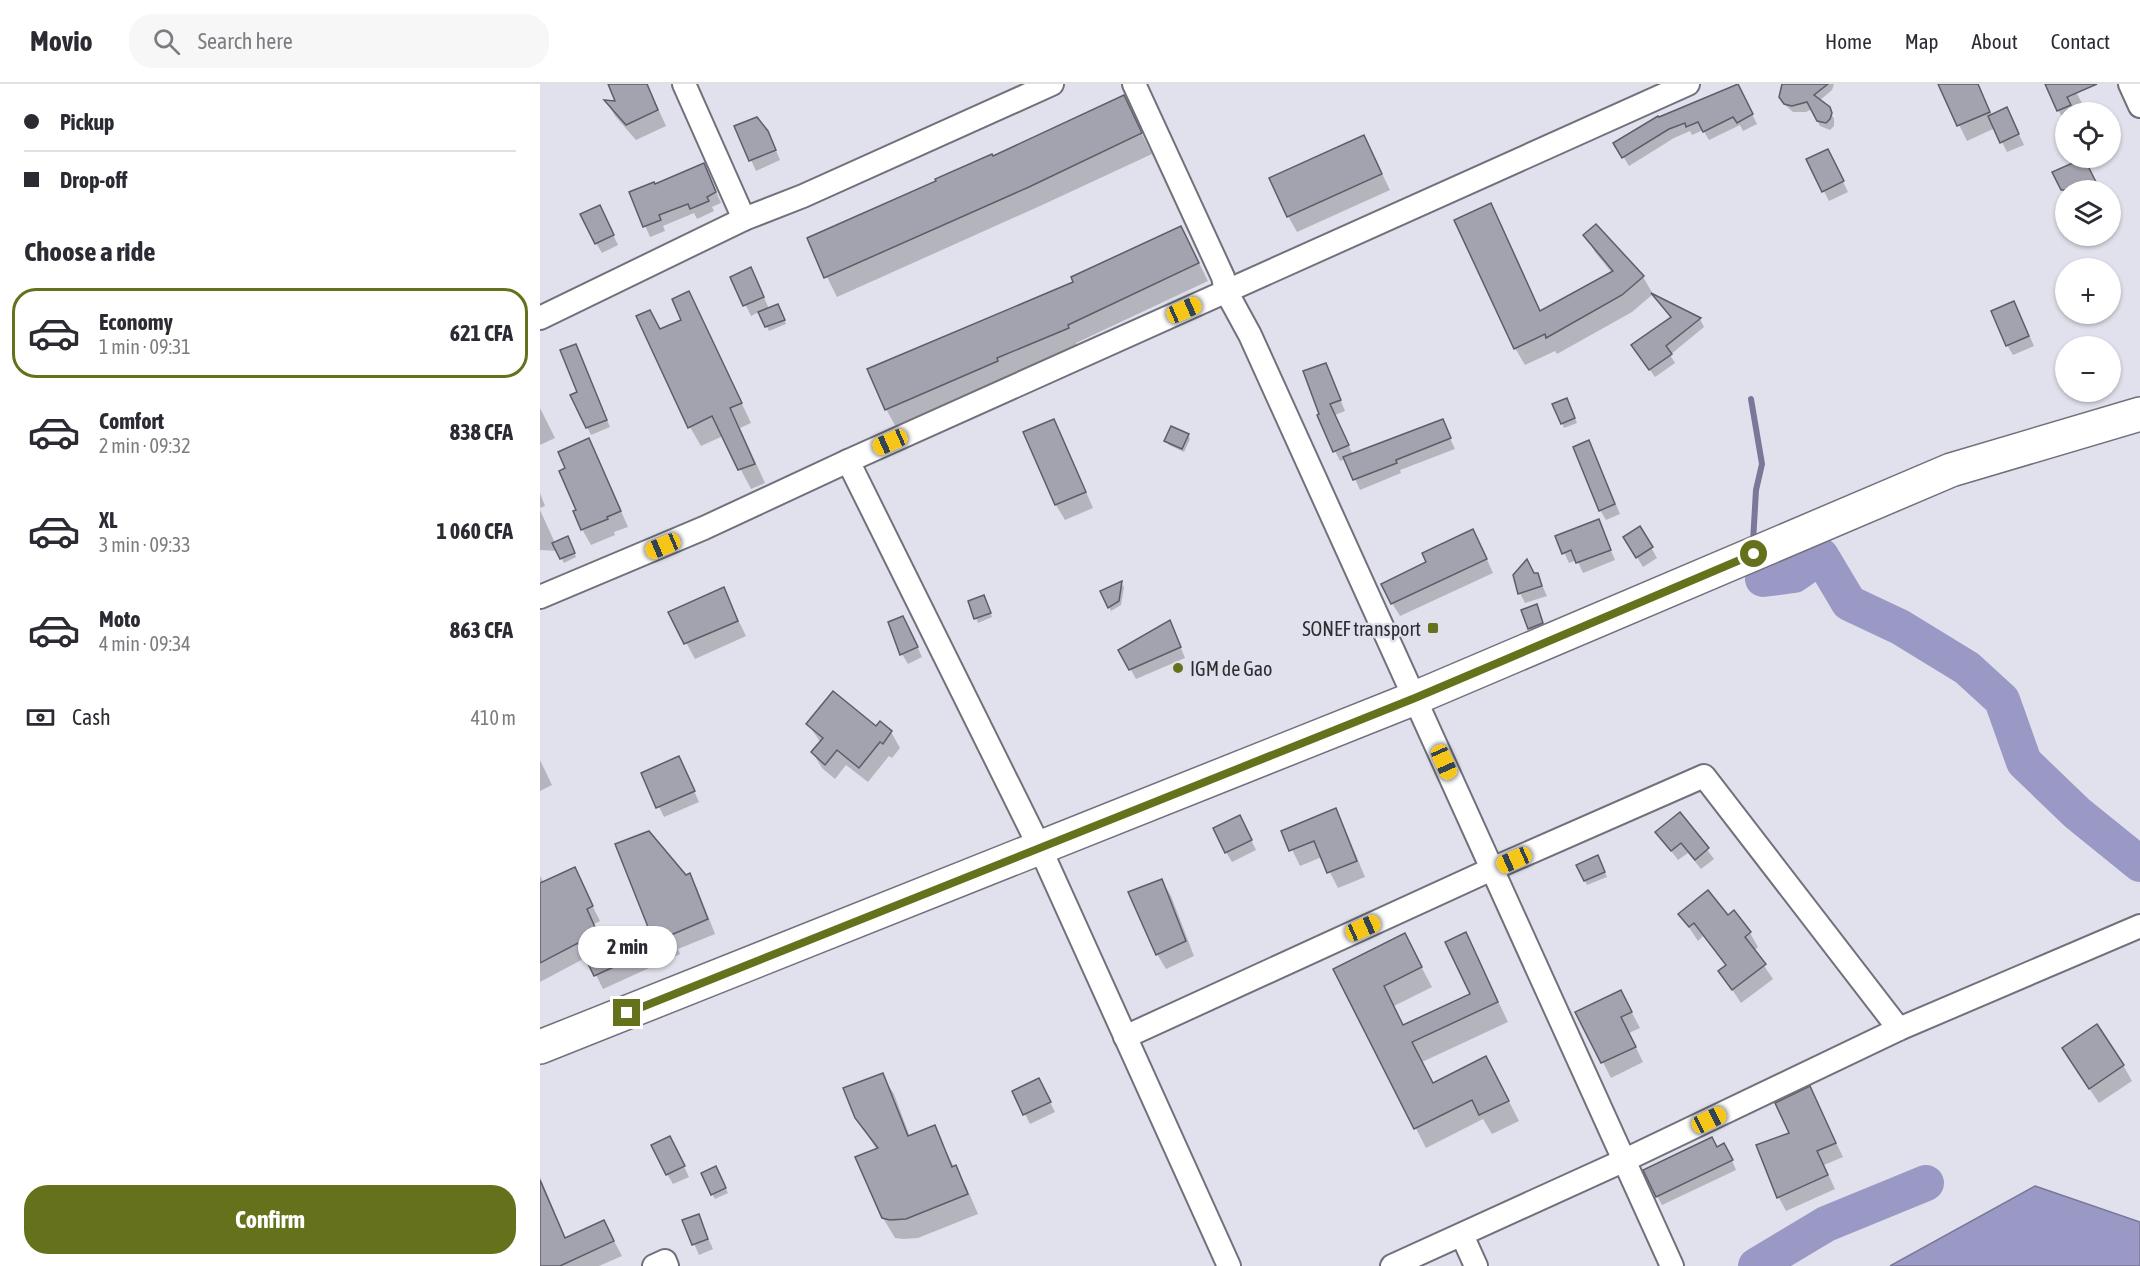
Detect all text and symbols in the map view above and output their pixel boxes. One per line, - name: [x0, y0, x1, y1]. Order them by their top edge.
- search box: [129, 14, 549, 68]
- text: Movio: [30, 25, 93, 57]
- icon: search: [150, 25, 183, 58]
- text: Search here: [198, 28, 293, 54]
- text: Home: [1825, 29, 1872, 53]
- text: Map: [1905, 29, 1939, 53]
- text: About: [1972, 29, 2018, 53]
- text: Contact: [2051, 29, 2110, 53]
- map controls: [2055, 102, 2121, 402]
- button: locate: [2055, 102, 2121, 168]
- text: Pickup: [60, 109, 115, 135]
- text: Drop-off: [60, 167, 127, 193]
- button: layers: [2055, 180, 2121, 246]
- text: Choose a ride: [24, 236, 156, 267]
- button: +: [2055, 258, 2121, 324]
- car: [1164, 294, 1204, 326]
- icon: car: [27, 306, 81, 360]
- text: Economy: [99, 309, 173, 335]
- text: 621 CFA: [450, 320, 513, 346]
- text: 1 min · 09:31: [99, 335, 191, 358]
- button: −: [2055, 336, 2121, 402]
- icon: car: [27, 405, 81, 459]
- text: Comfort: [99, 408, 164, 434]
- text: 838 CFA: [450, 419, 513, 445]
- car: [870, 426, 910, 458]
- text: 2 min · 09:32: [99, 434, 191, 457]
- icon: car: [27, 504, 81, 558]
- text: XL: [99, 507, 117, 533]
- text: 1 060 CFA: [437, 518, 513, 544]
- car: [643, 531, 683, 561]
- text: 3 min · 09:33: [99, 533, 191, 556]
- route start: [1740, 540, 1767, 567]
- icon: car: [27, 603, 81, 657]
- text: Moto: [99, 606, 141, 632]
- text: 863 CFA: [450, 617, 513, 643]
- place label: SONEF transport: [1302, 617, 1421, 640]
- marker: SONEF transport: [1426, 621, 1440, 635]
- text: 4 min · 09:34: [99, 632, 191, 655]
- place label: IGM de Gao: [1190, 657, 1272, 680]
- marker: IGM de Gao: [1171, 661, 1185, 675]
- icon: cash: [24, 701, 57, 734]
- text: Cash: [72, 704, 111, 730]
- text: 410 m: [471, 706, 516, 729]
- car: [1428, 742, 1460, 782]
- car: [1494, 844, 1534, 876]
- car: [1343, 912, 1383, 944]
- callout: 2 min: [578, 926, 676, 968]
- text: 2 min: [607, 935, 648, 958]
- route end: [613, 999, 640, 1026]
- car: [1689, 1104, 1729, 1136]
- button: Confirm: [24, 1185, 516, 1254]

